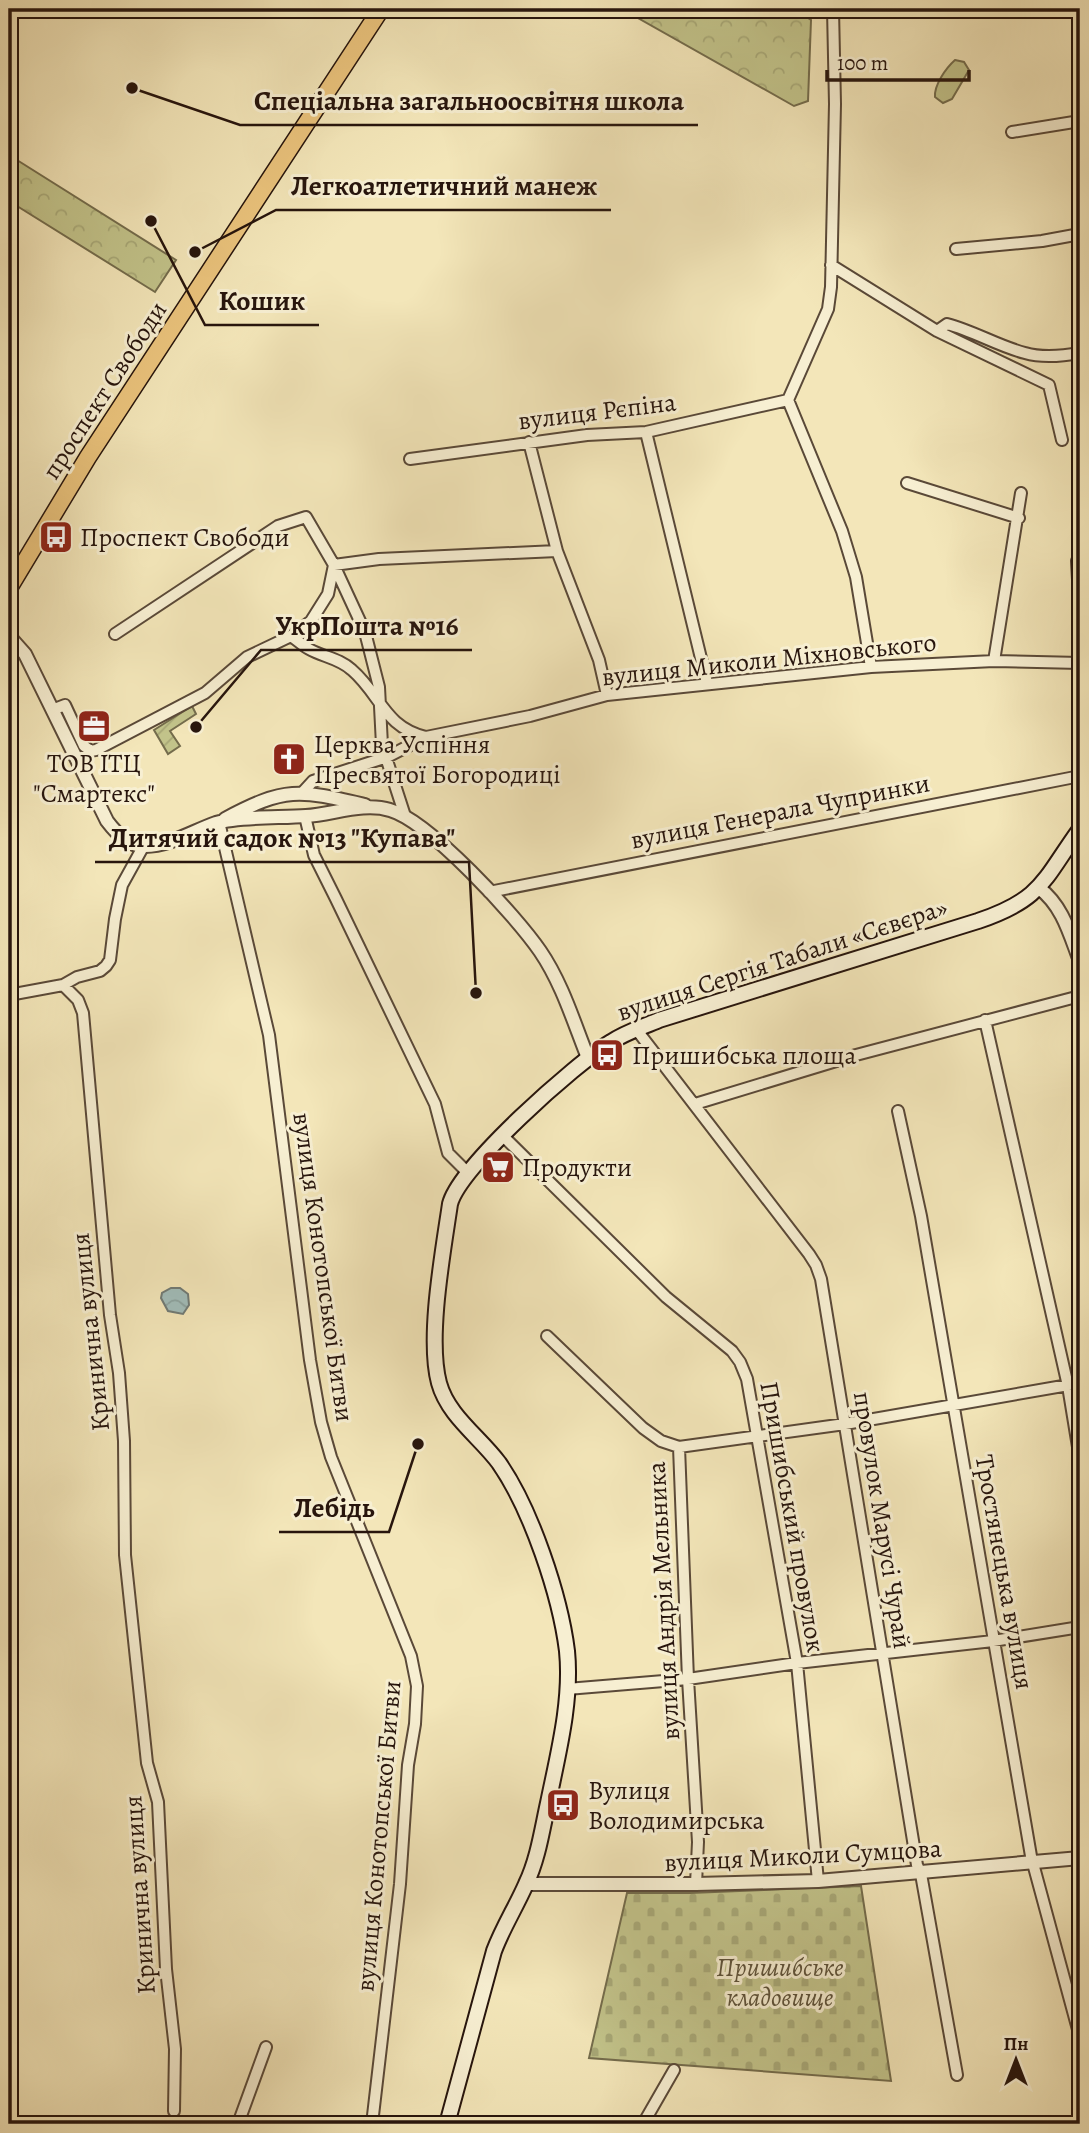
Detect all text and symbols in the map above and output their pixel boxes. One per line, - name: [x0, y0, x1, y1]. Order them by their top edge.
- scale bar: [827, 38, 968, 82]
- text: 100 m: [837, 49, 888, 77]
- callout: Спеціальна загальноосвітня школа: [240, 76, 698, 125]
- text: Спеціальна загальноосвітня школа: [254, 82, 685, 120]
- callout: Легкоатлетичний манеж: [276, 161, 611, 210]
- text: Легкоатлетичний манеж: [291, 167, 598, 205]
- callout: Кошик: [205, 276, 319, 325]
- text: Кошик: [219, 282, 305, 320]
- street label: проспект Свободи: [34, 294, 175, 486]
- street label: вулиця Рєпіна: [516, 384, 678, 439]
- bus stop icon: Проспект Свободи: [37, 518, 75, 556]
- place label: Проспект Свободи: [80, 520, 289, 555]
- callout: УкрПошта №16: [261, 601, 472, 650]
- text: УкрПошта №16: [275, 607, 459, 645]
- street label: вулиця Миколи Міхновського: [600, 625, 938, 694]
- office icon: ТОВ ІТЦ "Смартекс": [75, 707, 113, 745]
- place label: Церква Успіння Пресвятої Богородиці: [314, 727, 561, 792]
- church icon: Церква Успіння Пресвятої Богородиці: [270, 740, 308, 778]
- place label: ТОВ ІТЦ "Смартекс": [33, 746, 155, 811]
- street label: вулиця Генерала Чупринки: [627, 765, 933, 858]
- callout: Дитячий садок №13 "Купава": [95, 813, 469, 862]
- text: Дитячий садок №13 "Купава": [109, 819, 455, 857]
- street label: вулиця Сергія Табали «Сєвєра»: [613, 889, 952, 1029]
- bus stop icon: Пришибська площа: [588, 1036, 626, 1074]
- place label: Пришибська площа: [632, 1038, 856, 1073]
- street label: вулиця Конотопської Битви: [284, 1110, 363, 1424]
- supermarket icon: Продукти: [479, 1148, 517, 1186]
- place label: Продукти: [522, 1150, 632, 1185]
- street label: Кринична вулиця: [63, 1231, 118, 1433]
- street label: Пришибський провулок: [751, 1379, 834, 1655]
- street label: провулок Марусі Чурай: [845, 1389, 920, 1651]
- street label: Тростянецька вулиця: [967, 1452, 1042, 1692]
- street label: вулиця Андрія Мельника: [639, 1461, 688, 1741]
- callout: Лебідь: [279, 1483, 389, 1532]
- text: Лебідь: [293, 1489, 375, 1527]
- street label: вулиця Конотопської Битви: [347, 1679, 410, 1993]
- place label: Вулиця Володимирська: [588, 1773, 764, 1838]
- bus stop icon: Вулиця Володимирська: [544, 1786, 582, 1824]
- street label: Кринична вулиця: [115, 1794, 164, 1996]
- street label: вулиця Миколи Сумцова: [663, 1831, 943, 1880]
- park label: Пришибське кладовище: [716, 1950, 844, 2015]
- north arrow: [981, 2024, 1050, 2094]
- text: Пн: [1004, 2031, 1028, 2057]

